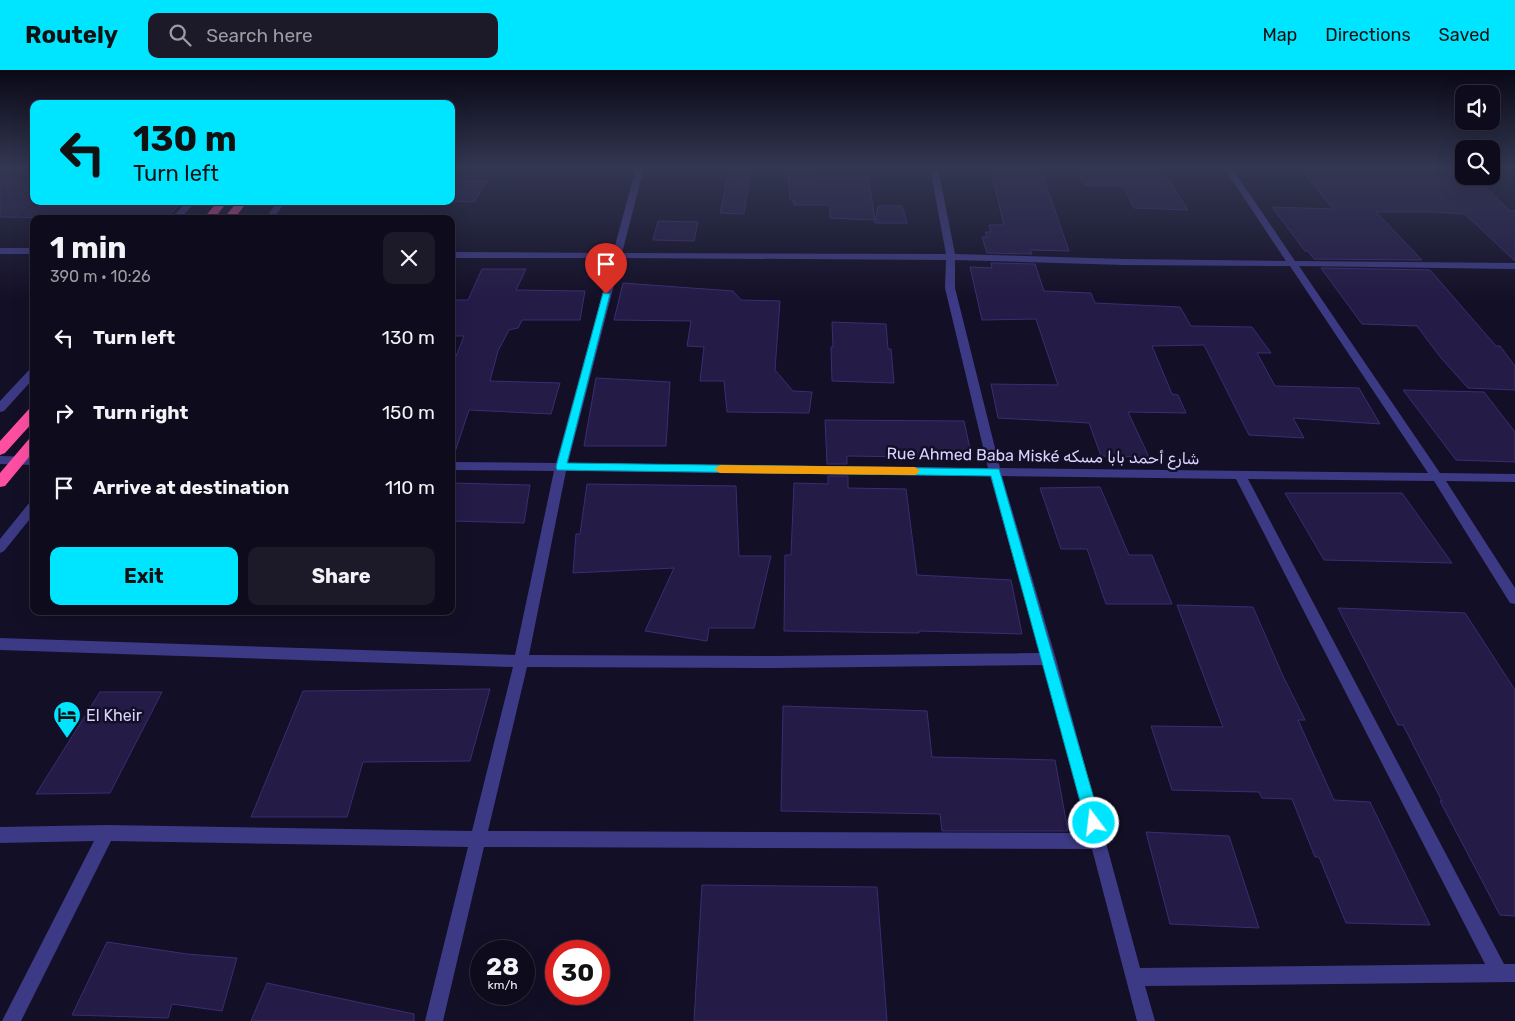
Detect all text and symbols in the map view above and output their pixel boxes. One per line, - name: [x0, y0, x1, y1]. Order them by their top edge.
- search box: [148, 13, 498, 58]
- text: Routely: [25, 21, 118, 49]
- icon: search: [166, 21, 194, 49]
- text: Search here: [206, 24, 313, 47]
- text: Map: [1262, 24, 1297, 46]
- text: Directions: [1325, 24, 1411, 46]
- text: Saved: [1439, 24, 1490, 46]
- map controls: [1455, 85, 1500, 185]
- button: sound: [1455, 85, 1500, 130]
- text: 130 m: [133, 118, 237, 160]
- icon: left: [50, 120, 115, 185]
- button: search: [1455, 140, 1500, 185]
- text: Turn left: [133, 160, 219, 187]
- text: 1 min: [50, 230, 127, 266]
- button: close: [383, 232, 435, 284]
- pin: [585, 243, 627, 294]
- icon: arrive: [592, 250, 620, 278]
- text: 390 m · 10:26: [50, 267, 151, 286]
- icon: left: [50, 324, 78, 352]
- text: Turn left: [93, 326, 175, 349]
- text: 130 m: [382, 326, 435, 349]
- icon: right: [50, 399, 78, 427]
- text: Turn right: [93, 401, 188, 424]
- text: 150 m: [382, 401, 435, 424]
- street label: Rue Ahmed Baba Miské شارع أحمد بابا مسكه: [886, 444, 1200, 470]
- icon: arrive: [50, 474, 78, 502]
- text: Arrive at destination: [93, 476, 289, 499]
- text: 110 m: [385, 476, 435, 499]
- button: Exit: [50, 547, 238, 605]
- button: Share: [248, 547, 435, 605]
- hotel icon: El Kheir: [52, 700, 82, 739]
- place label: El Kheir: [86, 706, 142, 725]
- position arrow: [1067, 796, 1119, 848]
- speed limit sign: 30: [545, 940, 610, 1005]
- text: 28: [486, 952, 519, 981]
- text: km/h: [488, 978, 517, 992]

